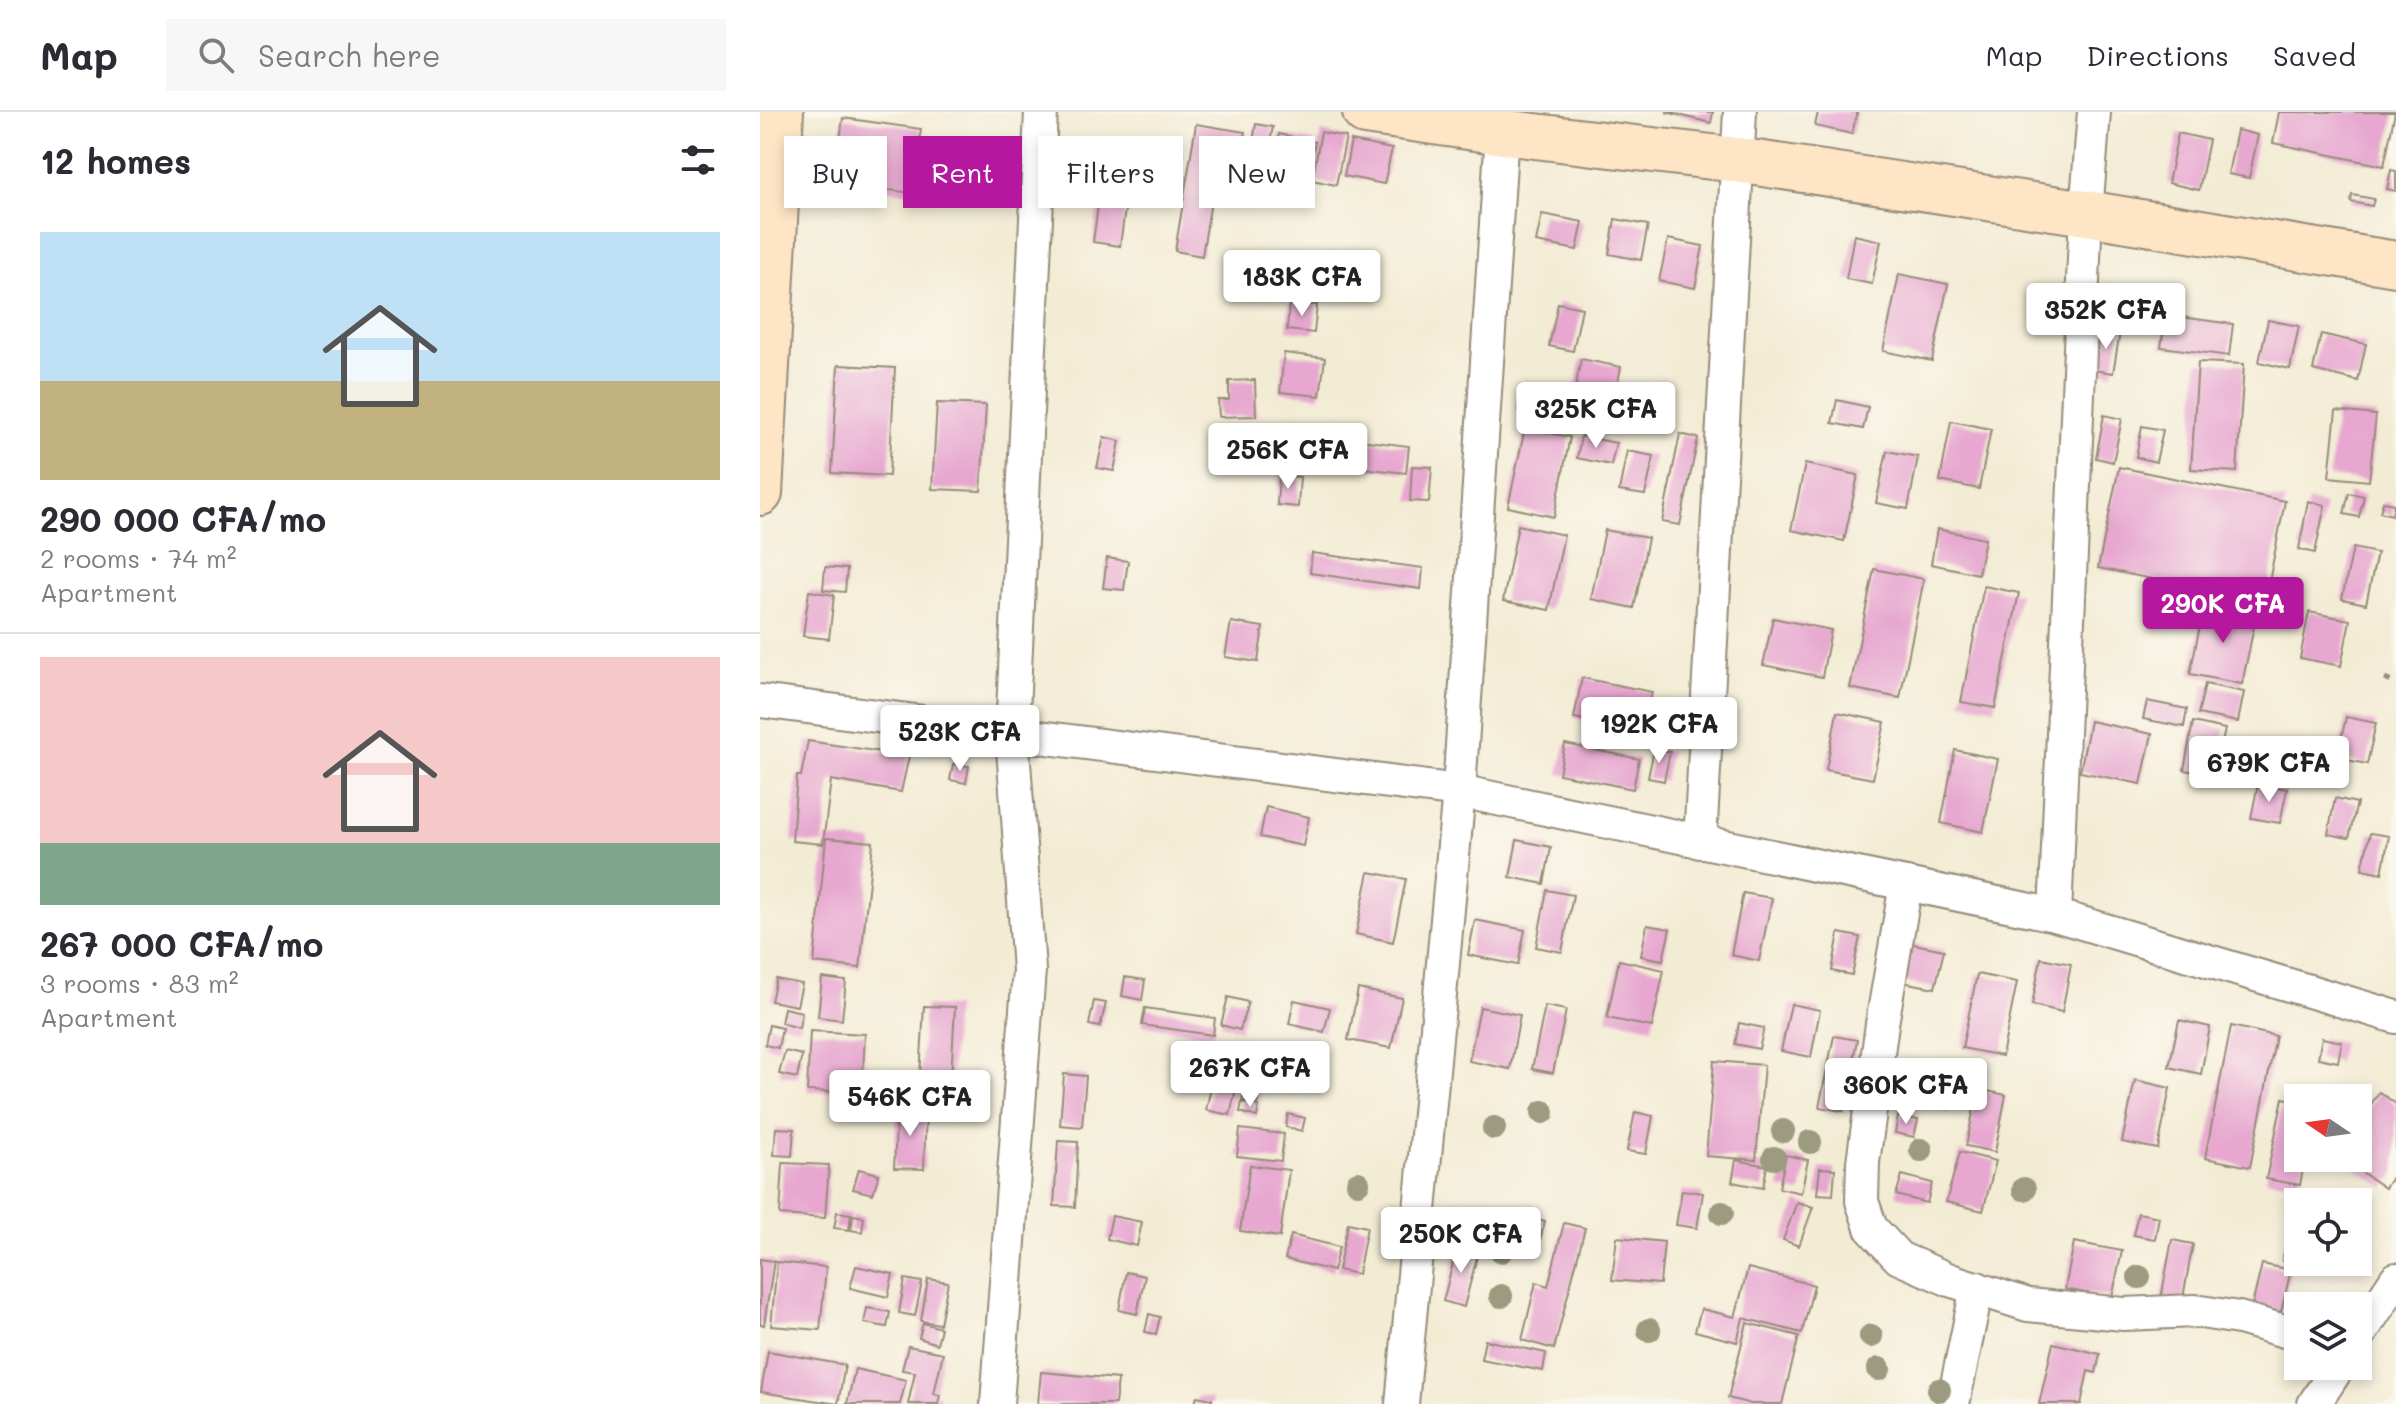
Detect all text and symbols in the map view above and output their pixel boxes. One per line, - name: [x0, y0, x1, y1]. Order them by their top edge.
- search box: [166, 19, 726, 91]
- text: Map: [40, 30, 118, 80]
- icon: search: [194, 33, 238, 77]
- text: Search here: [258, 35, 441, 75]
- text: Map: [1986, 37, 2043, 73]
- text: Directions: [2087, 37, 2229, 73]
- text: Saved: [2273, 37, 2356, 73]
- chip: Buy: [784, 136, 887, 208]
- chip: Rent: [903, 136, 1022, 208]
- chip: Filters: [1038, 136, 1183, 208]
- chip: New: [1199, 136, 1315, 208]
- text: 12 homes: [40, 138, 191, 183]
- icon: filters: [676, 138, 720, 182]
- pin: 183K CFA: [1219, 250, 1385, 318]
- text: 183K CFA: [1241, 259, 1363, 293]
- pin: 352K CFA: [2023, 283, 2189, 351]
- icon: home: [308, 284, 452, 428]
- text: 352K CFA: [2044, 292, 2168, 326]
- pin: 325K CFA: [1513, 382, 1679, 450]
- text: 325K CFA: [1534, 391, 1658, 425]
- pin: 256K CFA: [1205, 423, 1371, 491]
- text: 256K CFA: [1226, 432, 1350, 466]
- text: 290 000 CFA/mo: [40, 496, 326, 541]
- text: 2 rooms · 74 m²: [40, 541, 237, 575]
- text: Apartment: [40, 575, 177, 609]
- pin: 290K CFA: [2140, 577, 2306, 645]
- text: 290K CFA: [2161, 586, 2285, 620]
- pin: 192K CFA: [1576, 697, 1742, 765]
- pin: 523K CFA: [877, 705, 1043, 773]
- text: 192K CFA: [1599, 706, 1719, 740]
- icon: home: [308, 709, 452, 853]
- text: 523K CFA: [898, 714, 1022, 748]
- pin: 679K CFA: [2186, 736, 2352, 804]
- text: 679K CFA: [2207, 745, 2331, 779]
- text: 267 000 CFA/mo: [40, 921, 323, 966]
- text: 3 rooms · 83 m²: [40, 966, 239, 1000]
- text: Apartment: [40, 1000, 177, 1034]
- pin: 267K CFA: [1167, 1041, 1333, 1109]
- text: 267K CFA: [1189, 1050, 1311, 1084]
- pin: 360K CFA: [1823, 1058, 1989, 1126]
- text: 360K CFA: [1843, 1067, 1969, 1101]
- pin: 546K CFA: [827, 1070, 993, 1138]
- text: 546K CFA: [847, 1079, 973, 1113]
- north arrow: [2284, 1084, 2372, 1172]
- map controls: [2284, 1084, 2372, 1380]
- button: locate: [2284, 1188, 2372, 1276]
- pin: 250K CFA: [1378, 1207, 1544, 1275]
- text: 250K CFA: [1399, 1216, 1523, 1250]
- button: layers: [2284, 1292, 2372, 1380]

